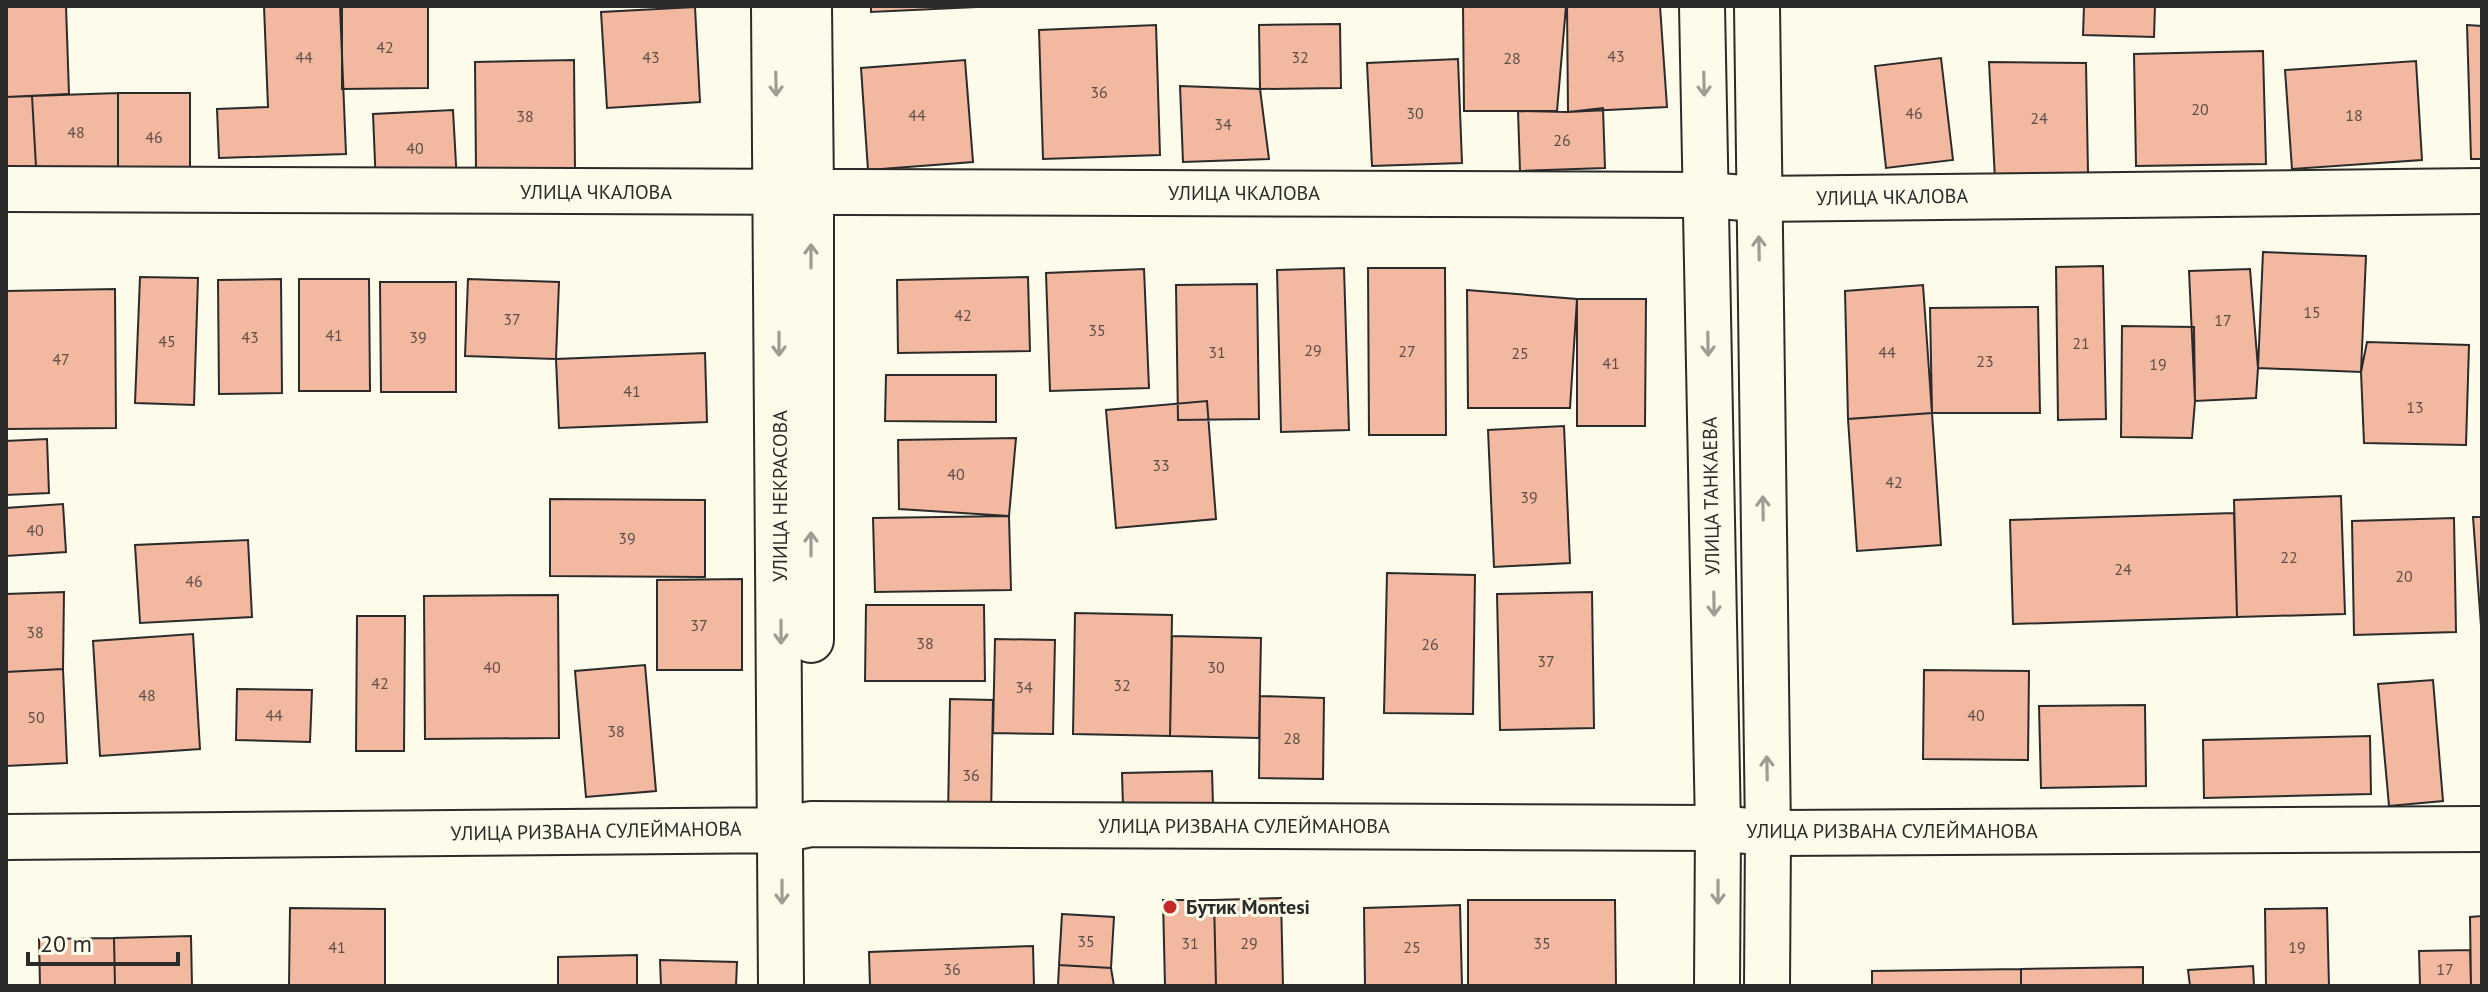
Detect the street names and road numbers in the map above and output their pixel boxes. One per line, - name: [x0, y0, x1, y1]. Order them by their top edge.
- street label: УЛИЦА ЧКАЛОВА: [520, 179, 672, 205]
- street label: УЛИЦА ЧКАЛОВА: [1168, 180, 1320, 206]
- street label: УЛИЦА ЧКАЛОВА: [1816, 183, 1968, 211]
- street label: УЛИЦА НЕКРАСОВА: [767, 410, 793, 582]
- street label: УЛИЦА ТАНКАЕВА: [1697, 416, 1725, 576]
- street label: УЛИЦА РИЗВАНА СУЛЕЙМАНОВА: [1098, 813, 1390, 839]
- street label: УЛИЦА РИЗВАНА СУЛЕЙМАНОВА: [450, 815, 742, 847]
- street label: УЛИЦА РИЗВАНА СУЛЕЙМАНОВА: [1746, 818, 2038, 844]

